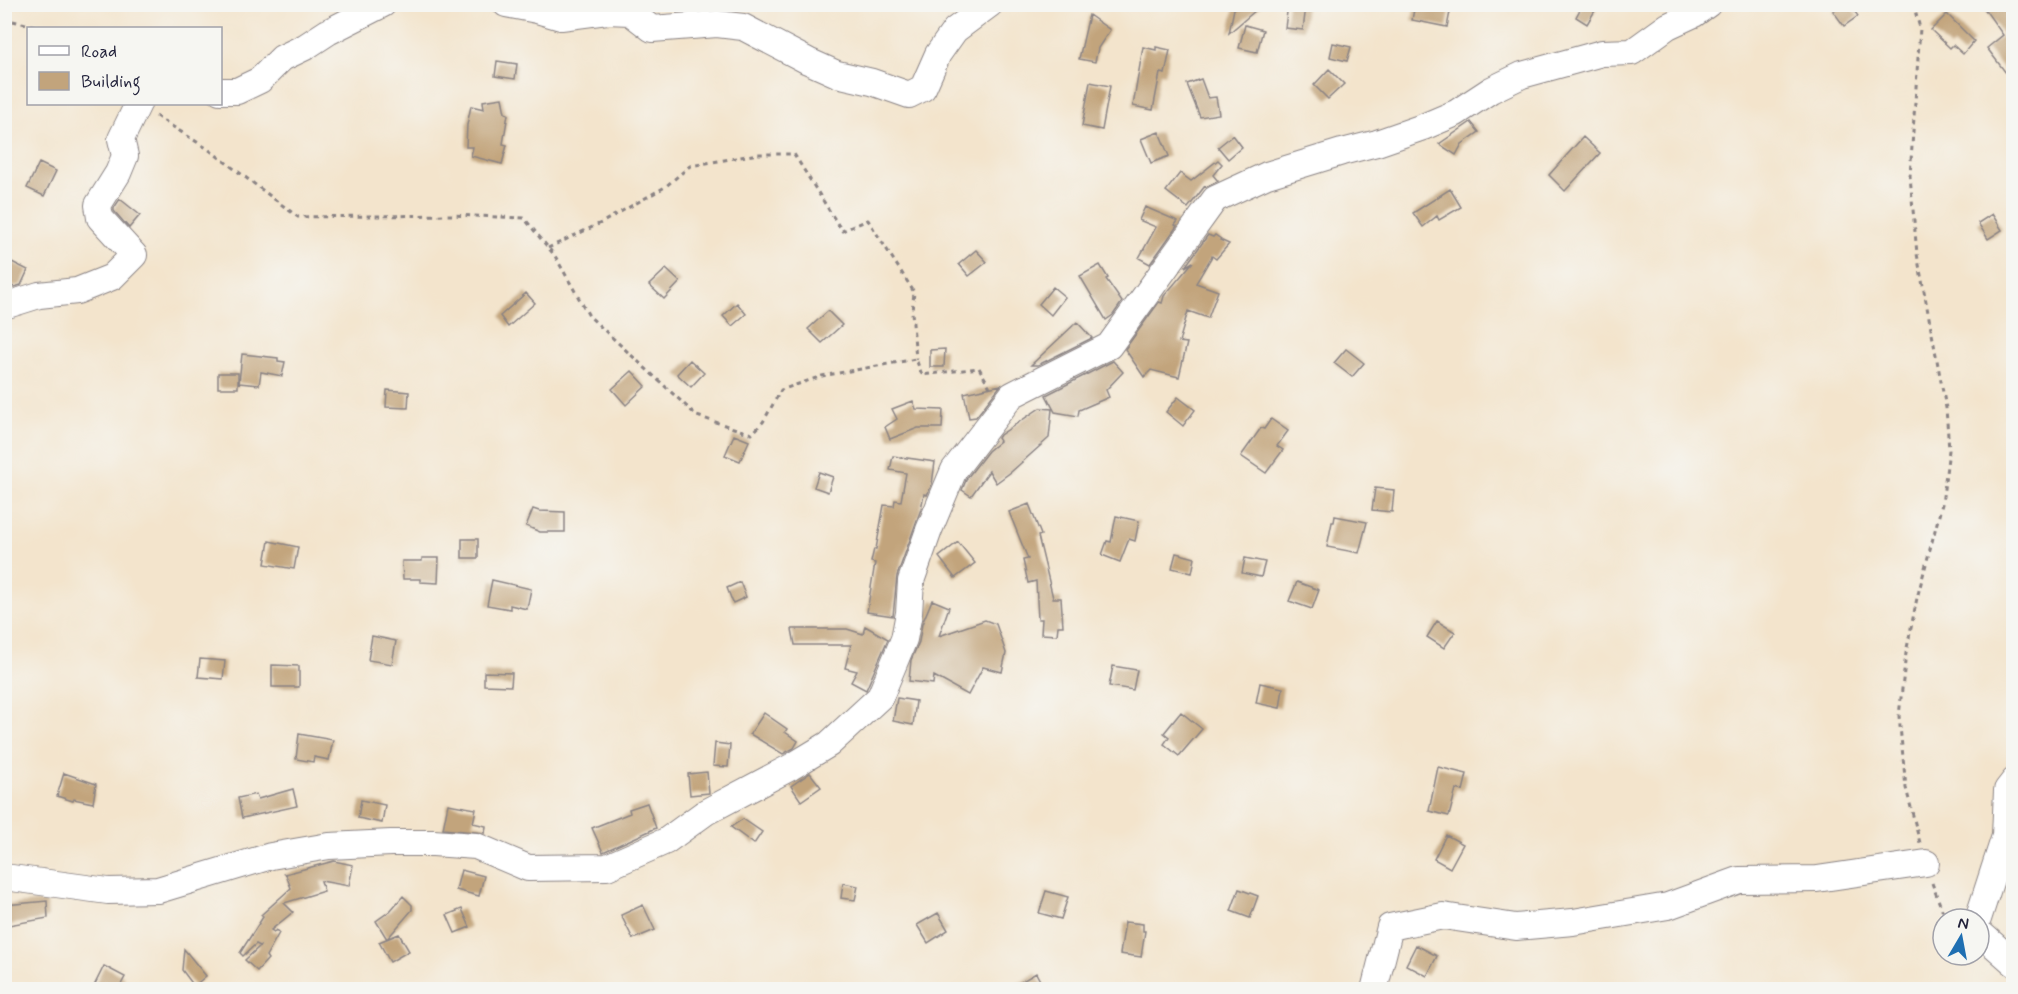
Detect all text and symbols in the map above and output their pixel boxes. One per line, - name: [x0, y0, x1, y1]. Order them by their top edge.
- legend: [27, 27, 222, 105]
- text: Road: [81, 40, 117, 64]
- text: Building: [81, 70, 141, 96]
- north arrow: [1931, 907, 1991, 967]
- text: N: [1956, 912, 1970, 935]

